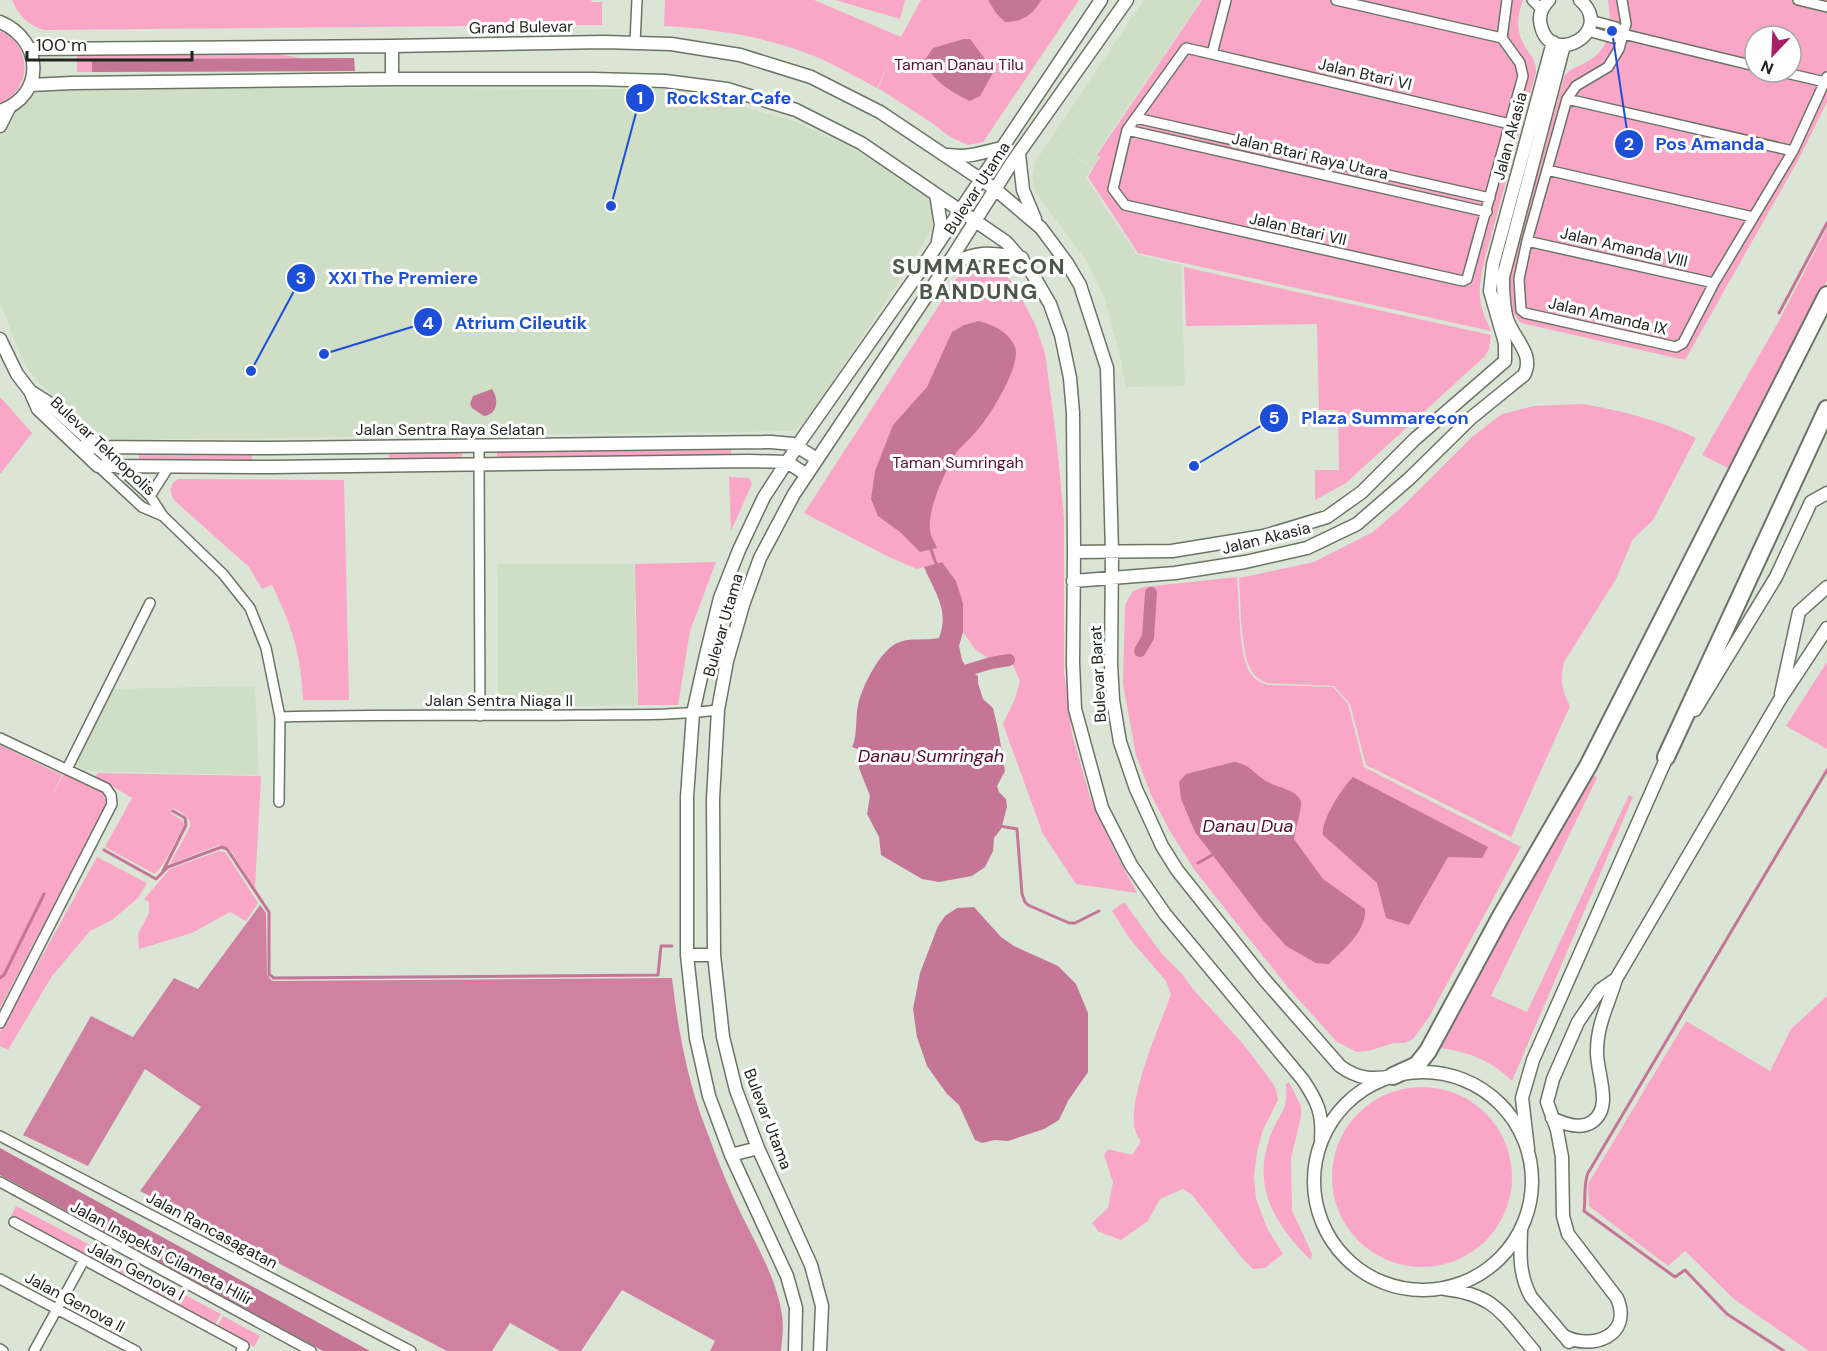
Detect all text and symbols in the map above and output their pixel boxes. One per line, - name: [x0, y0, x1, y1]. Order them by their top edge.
- street label: Grand Bulevar: [469, 16, 573, 38]
- scale bar: [27, 24, 192, 62]
- north arrow: [1743, 24, 1803, 84]
- text: 100 m: [36, 33, 87, 57]
- street label: Jalan Btari VI: [1316, 53, 1414, 95]
- park label: Taman Danau Tilu: [894, 54, 1024, 75]
- text: N: [1758, 55, 1777, 79]
- callout: RockStar Cafe: [625, 80, 804, 116]
- text: 1: [637, 86, 643, 110]
- text: RockStar Cafe: [667, 86, 792, 110]
- street label: Jalan Akasia: [1488, 90, 1532, 182]
- callout: Pos Amanda: [1614, 126, 1777, 162]
- street label: Jalan Btari Raya Utara: [1230, 128, 1390, 184]
- text: 2: [1624, 132, 1634, 156]
- text: Pos Amanda: [1655, 132, 1765, 156]
- street label: Bulevar Utama: [939, 138, 1015, 238]
- street label: Jalan Btari VII: [1247, 208, 1349, 250]
- street label: Jalan Amanda VIII: [1558, 222, 1690, 272]
- district label: SUMMARECON BANDUNG: [892, 252, 1066, 306]
- callout: XXI The Premiere: [286, 260, 490, 296]
- text: 3: [296, 266, 306, 290]
- text: XXI The Premiere: [328, 266, 478, 290]
- street label: Jalan Amanda IX: [1546, 292, 1670, 340]
- callout: Atrium Cileutik: [413, 304, 599, 340]
- text: 4: [422, 311, 434, 335]
- text: Atrium Cileutik: [455, 311, 588, 335]
- street label: Bulevar Teknopolis: [46, 392, 160, 500]
- callout: Plaza Summarecon: [1259, 400, 1480, 436]
- text: 5: [1268, 406, 1280, 430]
- text: Plaza Summarecon: [1301, 406, 1469, 430]
- street label: Jalan Sentra Raya Selatan: [356, 419, 544, 440]
- park label: Taman Sumringah: [892, 452, 1024, 473]
- street label: Jalan Akasia: [1220, 517, 1312, 559]
- street label: Bulevar Utama: [698, 571, 748, 679]
- street label: Bulevar Barat: [1085, 625, 1111, 723]
- street label: Jalan Sentra Niaga II: [425, 690, 573, 711]
- water label: Danau Sumringah: [858, 744, 1004, 768]
- water label: Danau Dua: [1203, 814, 1293, 838]
- street label: Bulevar Utama: [739, 1066, 797, 1172]
- street label: Jalan Rancasagatan: [143, 1187, 281, 1273]
- street label: Jalan Inspeksi Cilameta Hilir: [67, 1196, 257, 1310]
- street label: Jalan Genova I: [84, 1237, 188, 1305]
- street label: Jalan Genova II: [21, 1267, 129, 1337]

